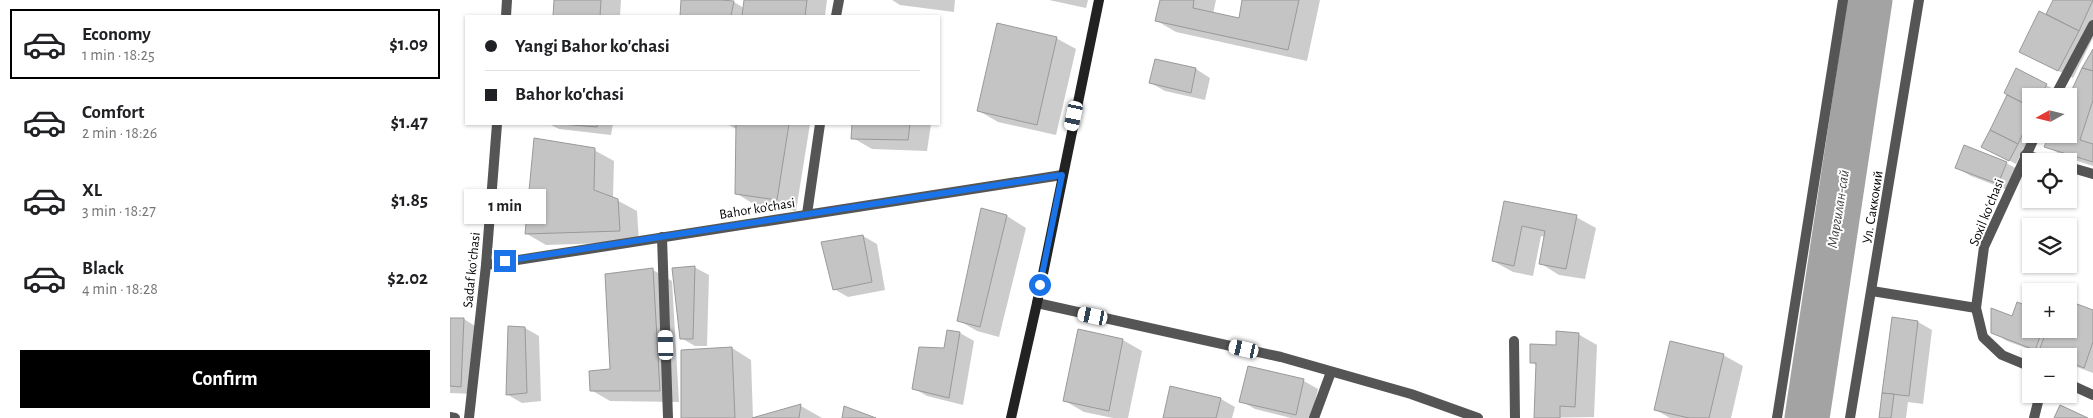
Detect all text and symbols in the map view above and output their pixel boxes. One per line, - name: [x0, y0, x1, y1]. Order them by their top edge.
- icon: car: [22, 22, 67, 67]
- text: Economy: [82, 25, 151, 44]
- text: $1.09: [389, 35, 428, 54]
- text: Yangi Bahor ko'chasi: [515, 37, 670, 56]
- text: 1 min · 18:25: [82, 47, 155, 63]
- text: Bahor ko'chasi: [515, 85, 624, 104]
- north arrow: [2022, 88, 2078, 142]
- map controls: [2022, 88, 2077, 403]
- icon: car: [22, 100, 67, 145]
- car: [1063, 100, 1084, 132]
- text: Comfort: [82, 103, 144, 122]
- text: $1.47: [390, 113, 428, 132]
- text: 2 min · 18:26: [82, 125, 157, 141]
- button: locate: [2022, 153, 2077, 208]
- water label: Маргилан-сай: [1825, 169, 1852, 249]
- street label: Ул. Саккокий: [1860, 170, 1886, 245]
- street label: Soxil koʻchasi: [1967, 177, 2007, 248]
- icon: car: [22, 178, 67, 223]
- text: XL: [82, 181, 102, 200]
- callout: 1 min: [464, 188, 546, 224]
- text: $1.85: [391, 191, 428, 210]
- street label: Bahor ko'chasi: [718, 196, 796, 222]
- text: 1 min: [488, 198, 522, 214]
- text: 3 min · 18:27: [82, 203, 156, 219]
- button: layers: [2022, 218, 2077, 273]
- street label: Sadaf koʻchasi: [461, 232, 483, 309]
- route end: [494, 250, 516, 272]
- icon: car: [22, 256, 67, 301]
- text: Black: [82, 259, 124, 278]
- text: $2.02: [387, 269, 428, 288]
- route start: [1029, 274, 1051, 296]
- text: 4 min · 18:28: [82, 281, 158, 297]
- button: +: [2022, 283, 2077, 338]
- car: [1076, 306, 1109, 326]
- car: [657, 330, 674, 360]
- car: [1227, 338, 1260, 360]
- button: −: [2022, 348, 2077, 403]
- button: Confirm: [20, 350, 430, 408]

